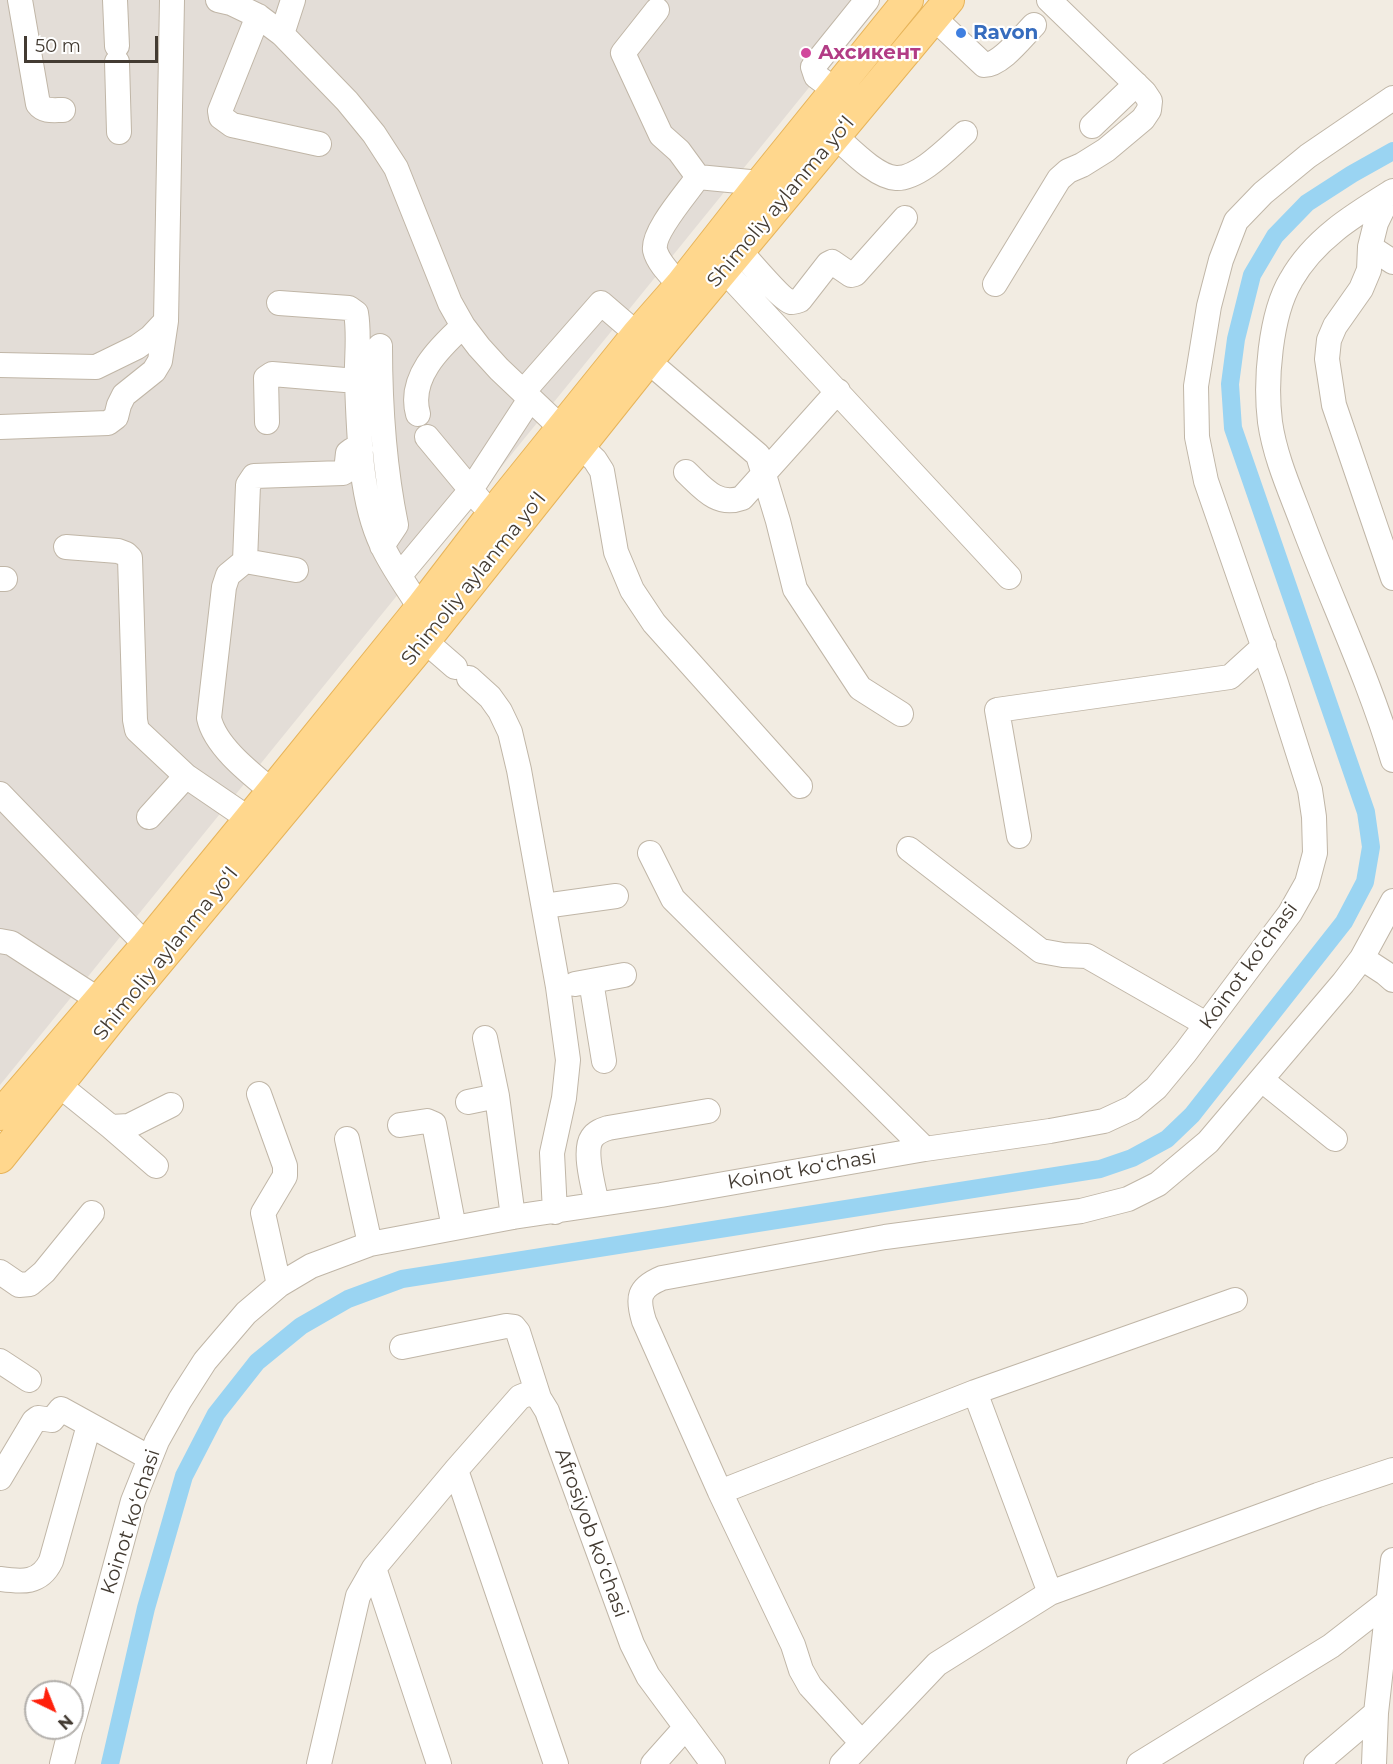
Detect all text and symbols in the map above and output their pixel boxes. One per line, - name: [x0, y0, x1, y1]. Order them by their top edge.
- place label: Ravon: [973, 21, 1038, 45]
- scale bar: [27, 24, 160, 62]
- marker: Ravon: [954, 26, 968, 40]
- text: 50 m: [35, 35, 81, 57]
- place label: Ахсикент: [818, 41, 921, 65]
- marker: Ахсикент: [799, 46, 813, 60]
- street label: Shimoliy aylanma yoʻl: [702, 112, 860, 292]
- street label: Shimoliy aylanma yoʻl: [397, 488, 551, 670]
- street label: Shimoliy aylanma yoʻl: [89, 863, 243, 1045]
- street label: Koinot koʻchasi: [1195, 898, 1303, 1034]
- street label: Koinot koʻchasi: [726, 1145, 878, 1195]
- street label: Afrosiyob koʻchasi: [549, 1445, 633, 1621]
- street label: Koinot koʻchasi: [96, 1446, 166, 1598]
- north arrow: [24, 1680, 84, 1740]
- text: N: [54, 1711, 76, 1733]

